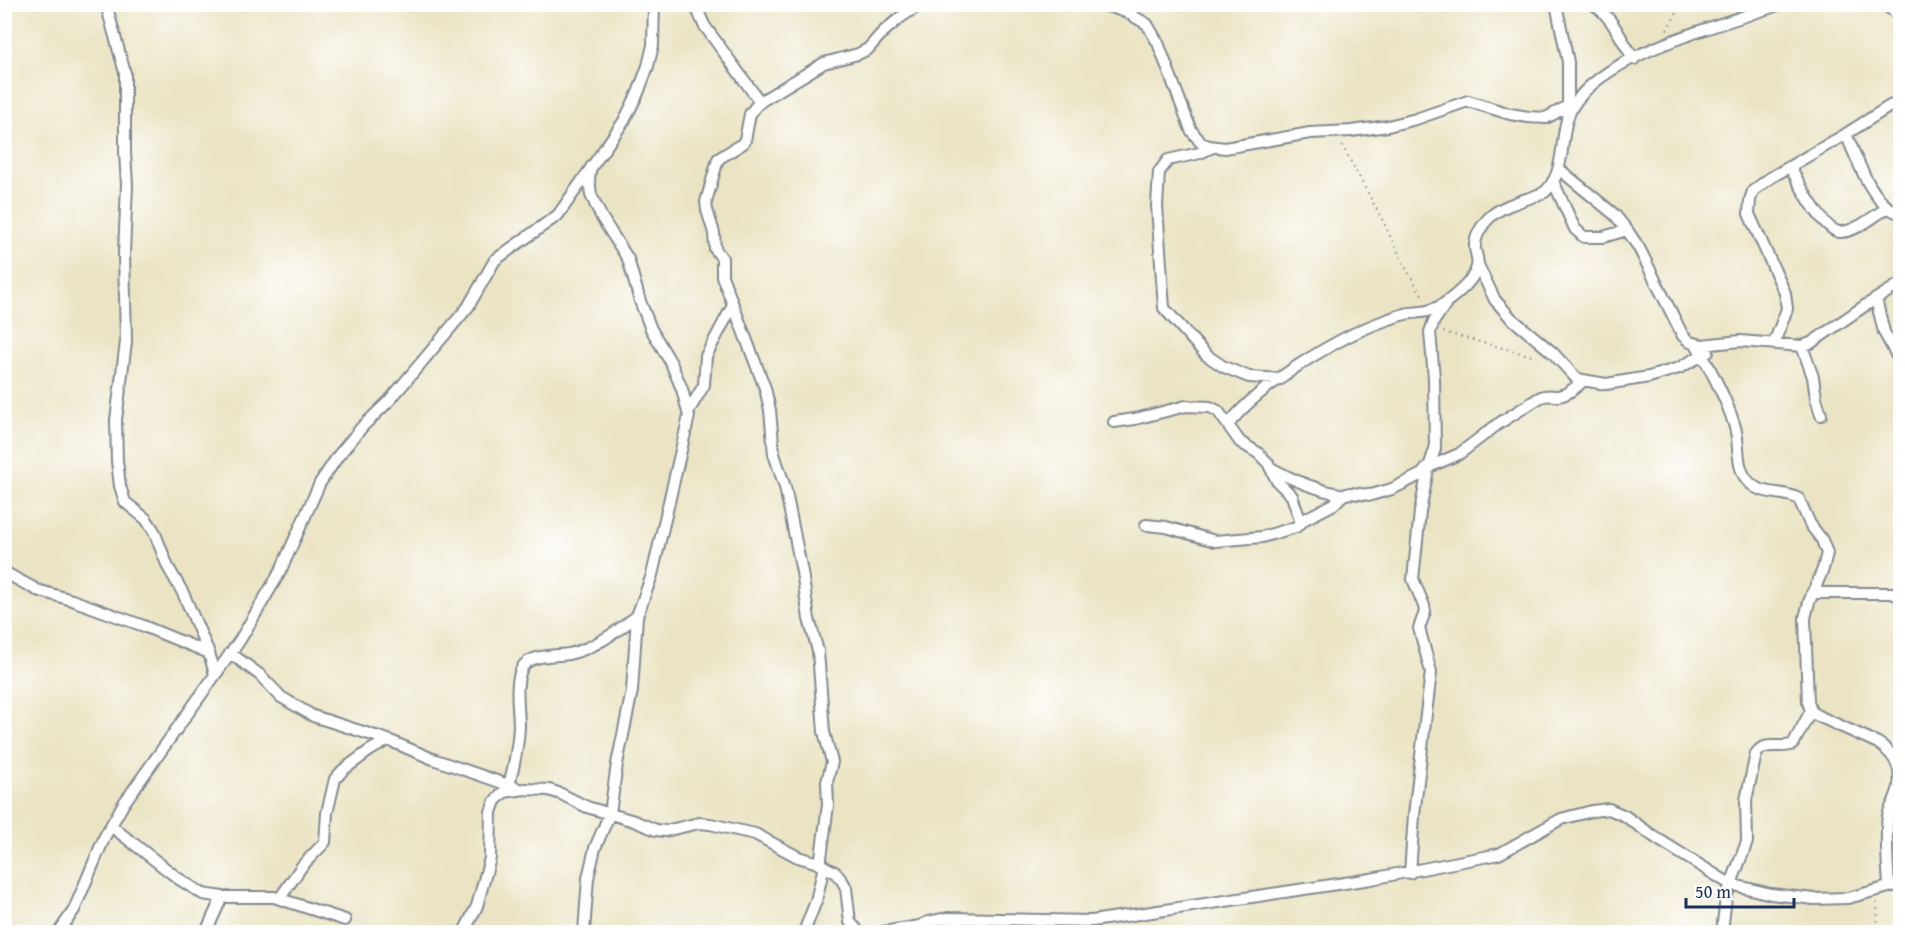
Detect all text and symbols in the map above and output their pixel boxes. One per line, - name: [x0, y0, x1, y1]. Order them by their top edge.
- scale bar: [1686, 871, 1794, 909]
- text: 50 m: [1695, 878, 1731, 905]

